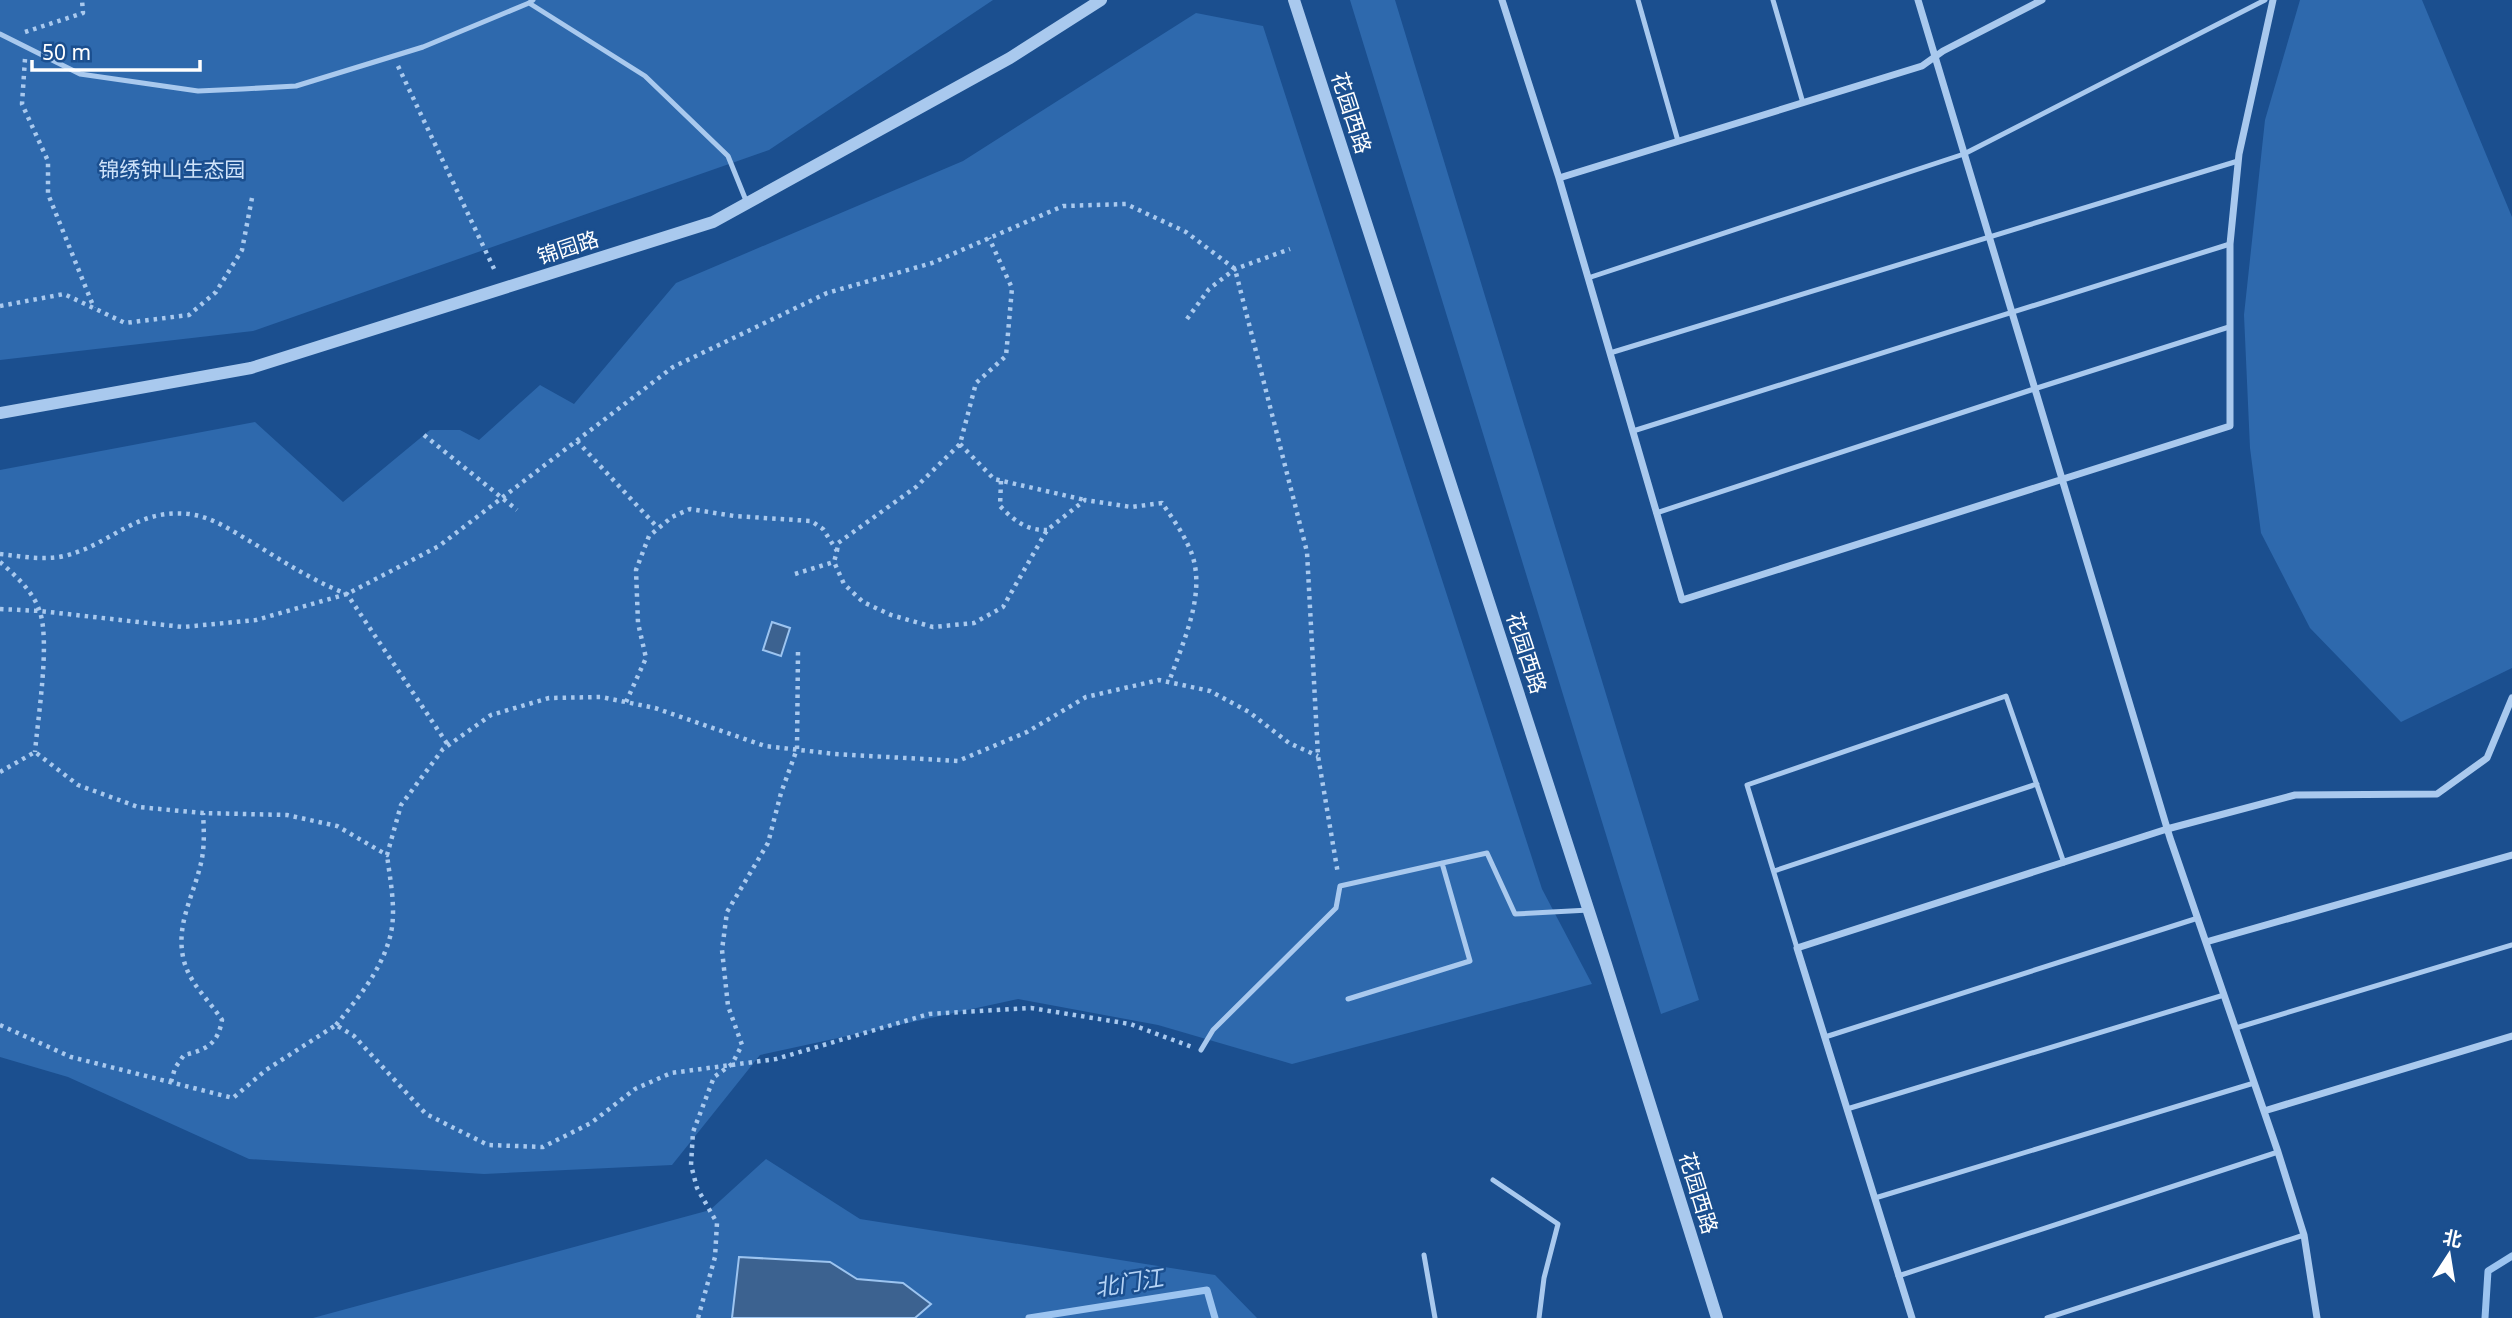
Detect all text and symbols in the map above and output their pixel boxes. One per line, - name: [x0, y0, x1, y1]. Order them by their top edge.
- scale bar: [32, 28, 200, 72]
- text: 50 m: [42, 38, 91, 66]
- street label: 花园西路: [1326, 68, 1378, 157]
- park label: 锦绣钟山生态园: [99, 155, 246, 183]
- street label: 锦园路: [533, 224, 602, 270]
- street label: 花园西路: [1501, 608, 1553, 697]
- street label: 花园西路: [1673, 1148, 1725, 1237]
- north arrow: [2414, 1220, 2484, 1290]
- text: 北: [2441, 1224, 2465, 1253]
- water label: 北门江: [1092, 1260, 1168, 1303]

